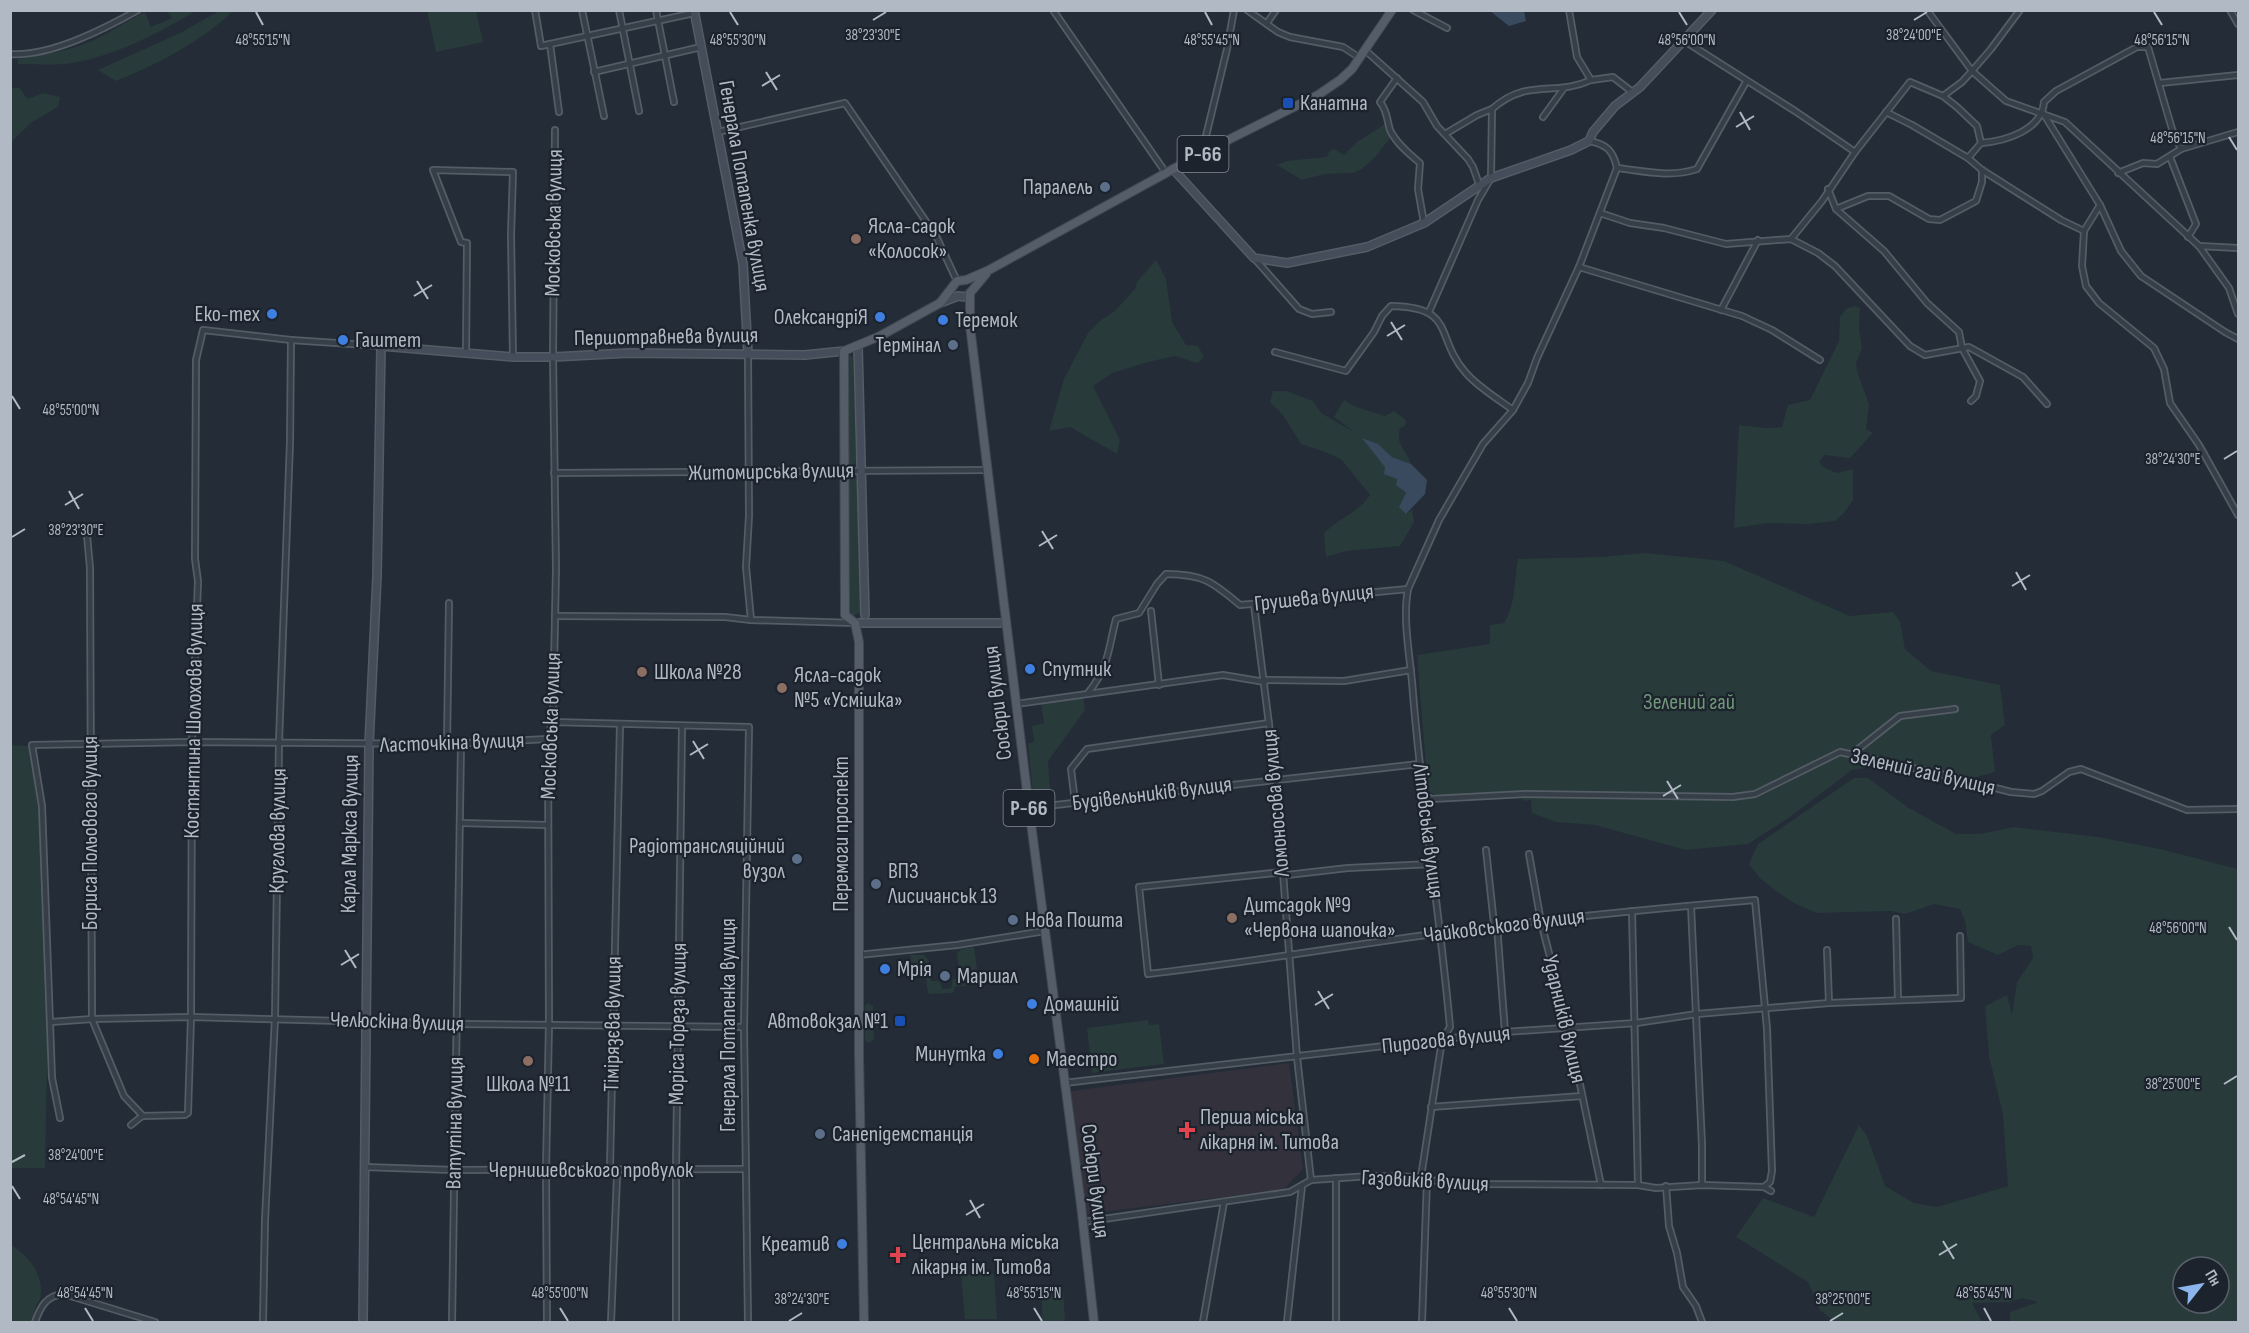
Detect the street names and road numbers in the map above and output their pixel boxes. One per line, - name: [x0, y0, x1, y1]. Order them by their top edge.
- street label: Генерала Потапенка вулиця: [712, 78, 776, 294]
- road number: Р-66: [1178, 136, 1228, 172]
- street label: Московська вулиця: [539, 149, 569, 297]
- street label: Першотравнева вулиця: [574, 322, 758, 352]
- street label: Житомирська вулиця: [688, 457, 854, 487]
- street label: Грушева вулиця: [1253, 578, 1375, 618]
- street label: Костянтина Шолохова вулиця: [178, 603, 210, 839]
- street label: Сосюри вулиця: [978, 644, 1018, 762]
- street label: Московська вулиця: [535, 652, 567, 800]
- street label: Ласточкіна вулиця: [378, 727, 525, 759]
- street label: Ломоносова вулиця: [1256, 728, 1296, 879]
- street label: Бориса Польового вулиця: [77, 736, 104, 930]
- street label: Зелений гай вулиця: [1848, 742, 1998, 802]
- street label: Карла Маркса вулиця: [335, 754, 365, 914]
- street label: Перемоги проспект: [828, 756, 855, 912]
- street label: Літовська вулиця: [1406, 761, 1450, 900]
- street label: Круглова вулиця: [263, 768, 293, 894]
- street label: Будівельників вулиця: [1071, 771, 1233, 817]
- road number: Р-66: [1004, 790, 1054, 826]
- street label: Чайковського вулиця: [1422, 903, 1586, 949]
- street label: Генерала Потапенка вулиця: [715, 918, 742, 1132]
- street label: Моріса Тореза вулиця: [663, 943, 693, 1105]
- street label: Ударників вулиця: [1536, 952, 1592, 1086]
- street label: Тімірязєва вулиця: [598, 956, 628, 1092]
- street label: Челюскіна вулиця: [329, 1006, 465, 1038]
- street label: Пирогова вулиця: [1380, 1020, 1512, 1060]
- street label: Ватутіна вулиця: [440, 1056, 470, 1190]
- street label: Сосюри вулиця: [1075, 1122, 1115, 1240]
- street label: Чернишевського провулок: [489, 1157, 694, 1184]
- street label: Газовиків вулиця: [1361, 1164, 1489, 1198]

